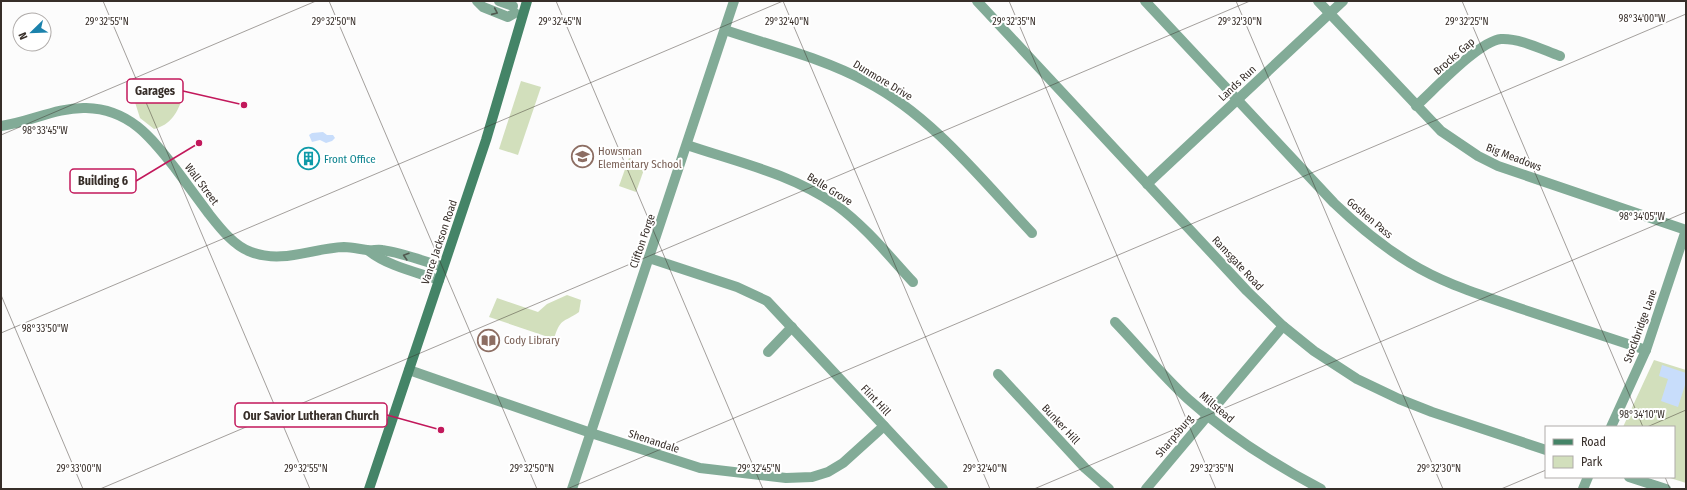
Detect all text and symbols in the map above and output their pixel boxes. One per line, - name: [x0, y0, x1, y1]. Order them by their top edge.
- one-way arrow: [492, 8, 499, 16]
- north arrow: [12, 12, 52, 52]
- text: 98°34'00"W: [1619, 13, 1666, 25]
- text: 29°32'55"N: [85, 16, 129, 28]
- text: 29°32'50"N: [312, 16, 356, 28]
- text: 29°32'45"N: [538, 16, 582, 28]
- text: 29°32'40"N: [765, 16, 809, 28]
- text: 29°32'35"N: [992, 16, 1036, 28]
- text: 29°32'30"N: [1218, 16, 1262, 28]
- text: 29°32'25"N: [1445, 16, 1489, 28]
- text: N: [16, 30, 31, 41]
- street label: Brocks Gap: [1431, 35, 1478, 78]
- street label: Dunmore Drive: [851, 58, 915, 103]
- street label: Lands Run: [1216, 63, 1259, 104]
- callout: Garages: [127, 79, 183, 103]
- text: Garages: [135, 84, 176, 98]
- text: 98°33'45"W: [22, 125, 68, 137]
- street label: Big Meadows: [1484, 141, 1544, 174]
- school or university icon: Howsman Elementary School: [569, 144, 595, 170]
- place label: Howsman Elementary School: [598, 145, 682, 171]
- building icon: Front Office: [295, 146, 321, 172]
- place label: Front Office: [324, 153, 376, 166]
- street label: Wall Street: [182, 161, 222, 208]
- callout: Building 6: [70, 169, 136, 193]
- street label: Belle Grove: [805, 170, 855, 208]
- text: Building 6: [78, 174, 128, 188]
- street label: Goshen Pass: [1344, 195, 1396, 242]
- street label: Vance Jackson Road: [419, 198, 460, 286]
- text: 98°34'05"W: [1619, 211, 1666, 223]
- street label: Clifton Forge: [627, 212, 658, 270]
- street label: Ramsgate Road: [1209, 234, 1266, 293]
- one-way arrow: [403, 252, 410, 261]
- street label: Stockbridge Lane: [1621, 288, 1660, 365]
- text: 98°33'50"W: [22, 323, 69, 335]
- library icon: Cody Library: [476, 327, 502, 353]
- place label: Cody Library: [504, 334, 560, 347]
- street label: Flint Hill: [858, 382, 893, 419]
- street label: Millstead: [1197, 389, 1237, 426]
- street label: Bunker Hill: [1039, 402, 1082, 447]
- callout: Our Savior Lutheran Church: [235, 403, 387, 427]
- text: Our Savior Lutheran Church: [243, 409, 379, 423]
- text: 98°34'10"W: [1619, 409, 1665, 421]
- street label: Sharpsburg: [1153, 412, 1196, 460]
- legend: [1545, 426, 1675, 478]
- street label: Shenandale: [627, 427, 681, 456]
- text: Road: [1581, 435, 1606, 449]
- text: Park: [1581, 455, 1603, 469]
- text: 29°33'00"N: [57, 463, 102, 475]
- text: 29°32'55"N: [284, 463, 328, 475]
- text: 29°32'50"N: [510, 463, 554, 475]
- text: 29°32'45"N: [737, 463, 781, 475]
- text: 29°32'40"N: [963, 463, 1007, 475]
- text: 29°32'35"N: [1190, 463, 1234, 475]
- text: 29°32'30"N: [1417, 463, 1461, 475]

